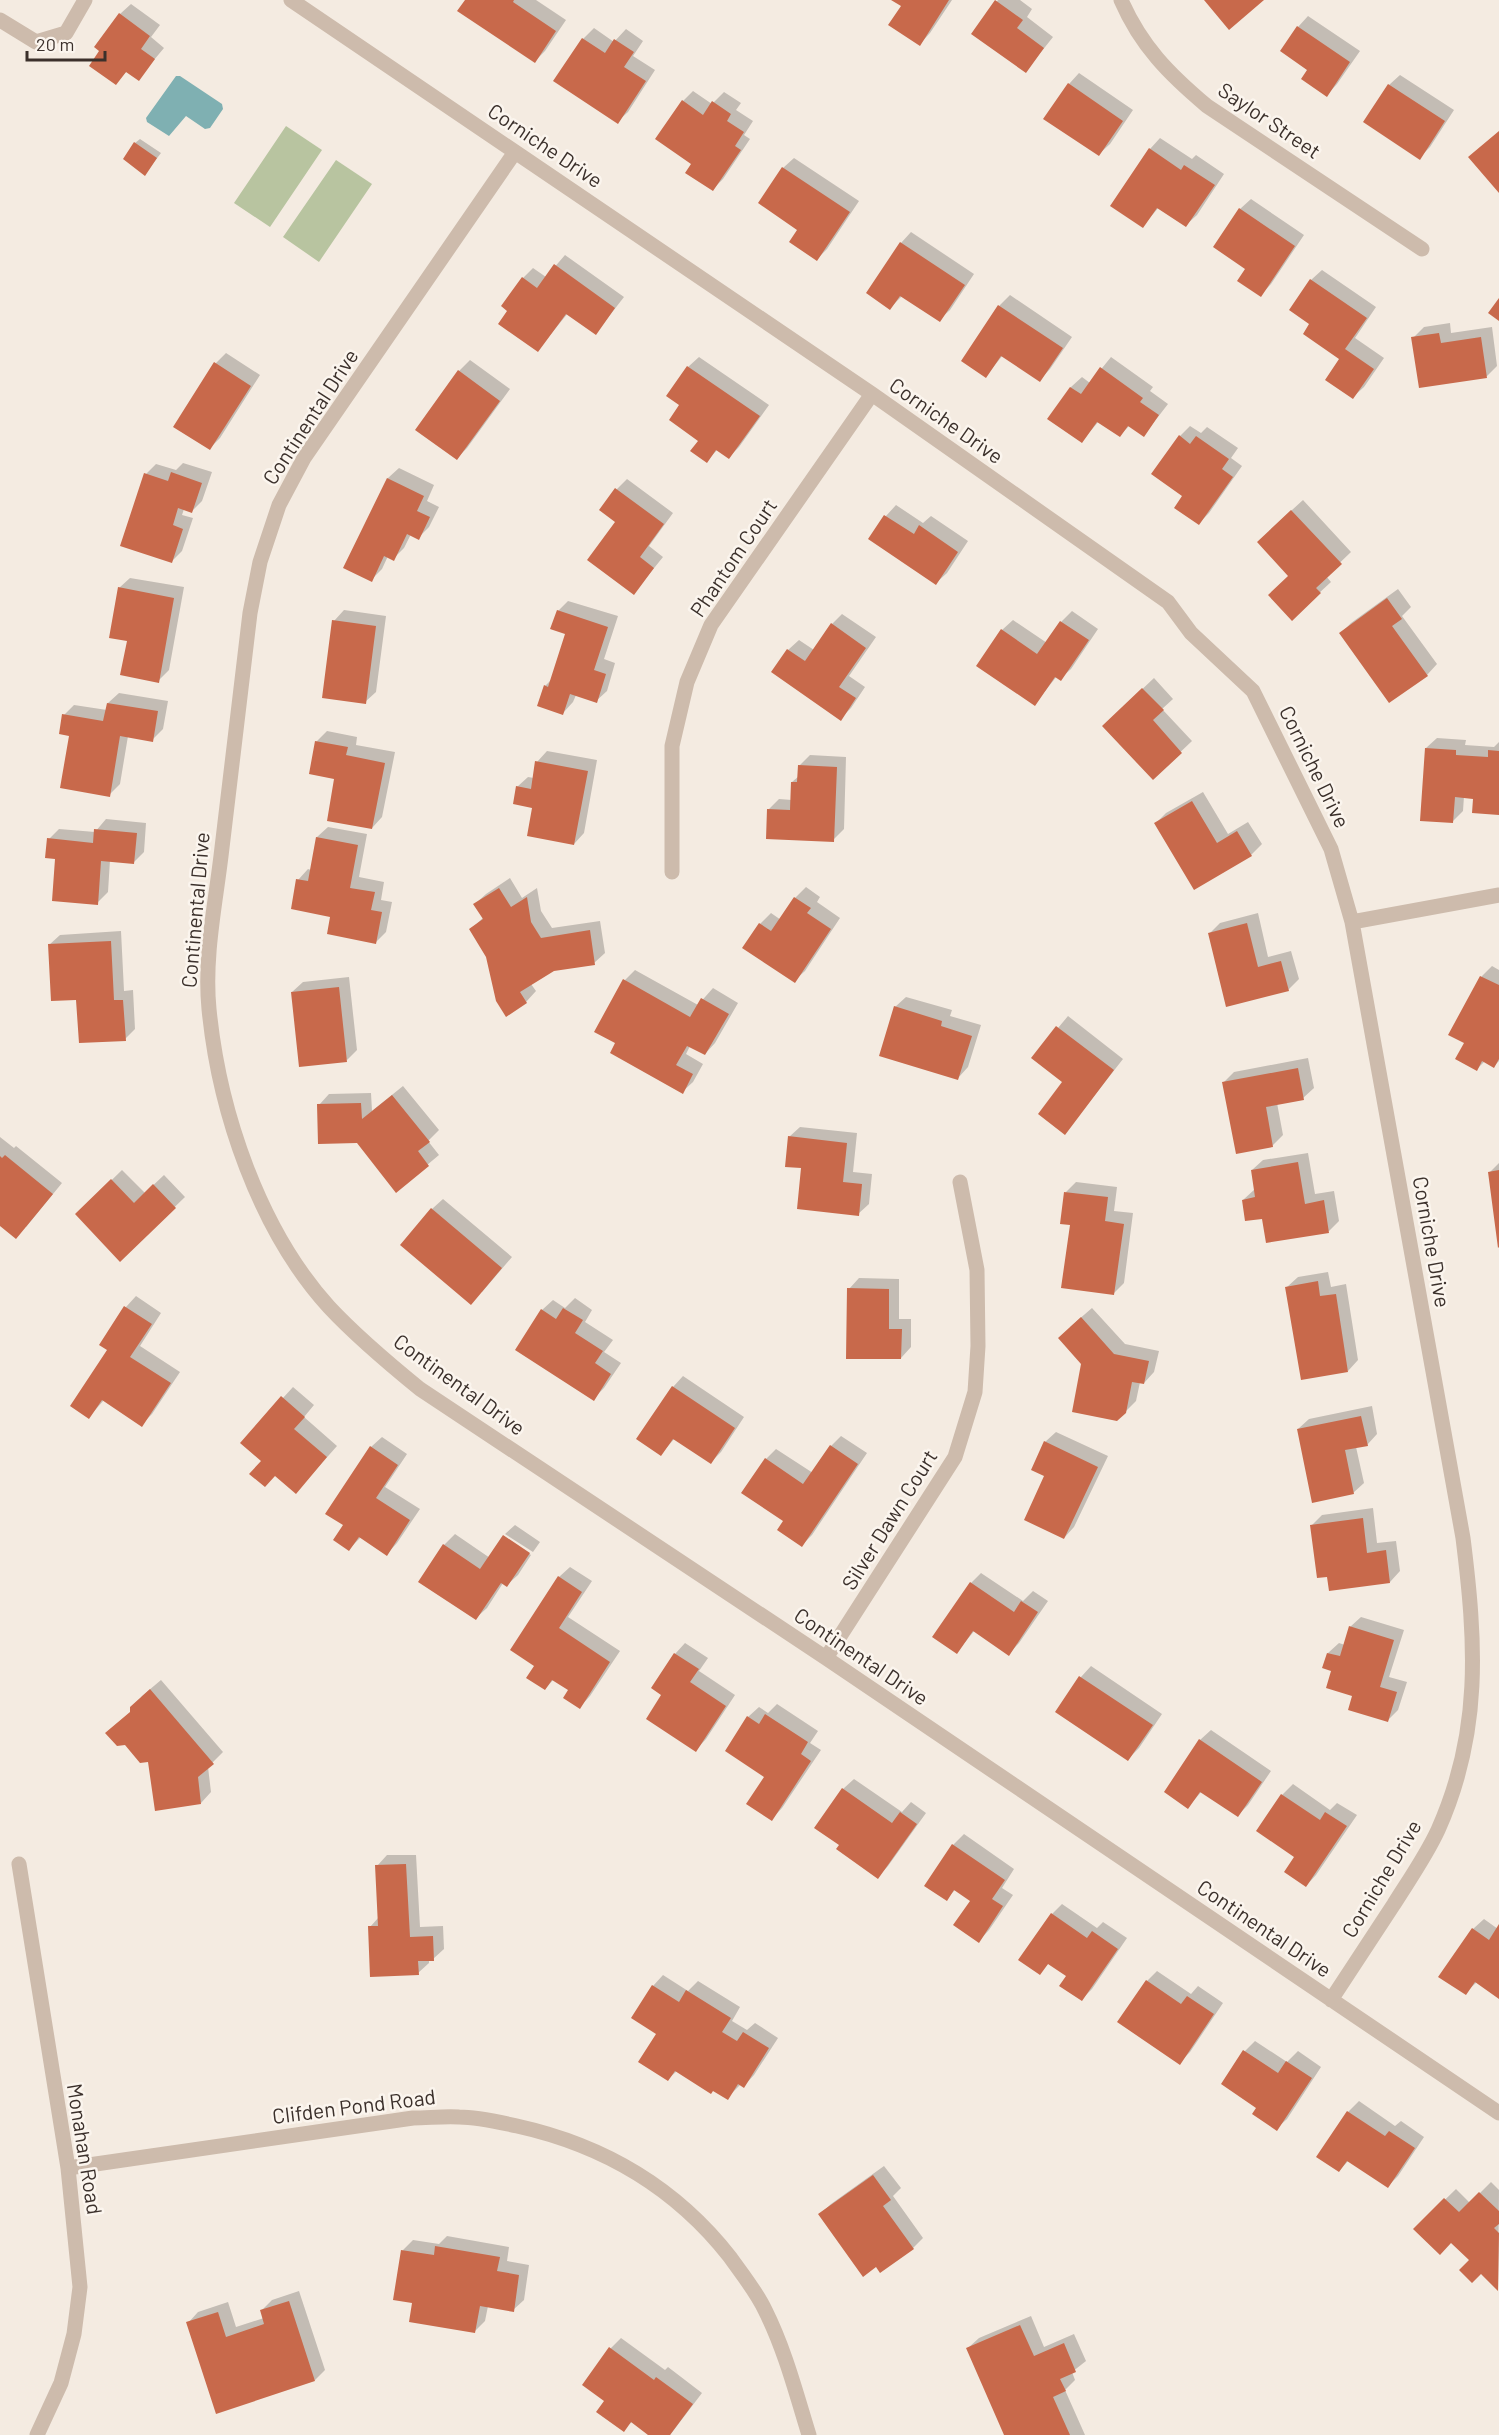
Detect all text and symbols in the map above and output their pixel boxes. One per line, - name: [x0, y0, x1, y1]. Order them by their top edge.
- scale bar: [27, 24, 105, 62]
- text: 20 m: [36, 33, 74, 55]
- street label: Saylor Street: [1214, 76, 1326, 163]
- street label: Corniche Drive: [484, 97, 608, 192]
- street label: Continental Drive: [257, 344, 363, 489]
- street label: Corniche Drive: [885, 371, 1008, 468]
- street label: Phantom Court: [684, 493, 781, 621]
- street label: Corniche Drive: [1275, 701, 1356, 831]
- street label: Continental Drive: [175, 831, 214, 989]
- street label: Corniche Drive: [1409, 1174, 1456, 1309]
- street label: Continental Drive: [389, 1328, 530, 1440]
- street label: Silver Dawn Court: [836, 1445, 942, 1594]
- street label: Continental Drive: [790, 1602, 934, 1710]
- street label: Corniche Drive: [1336, 1815, 1426, 1942]
- street label: Continental Drive: [1193, 1874, 1337, 1982]
- street label: Monahan Road: [63, 2081, 108, 2216]
- street label: Clifden Pond Road: [271, 2083, 437, 2128]

